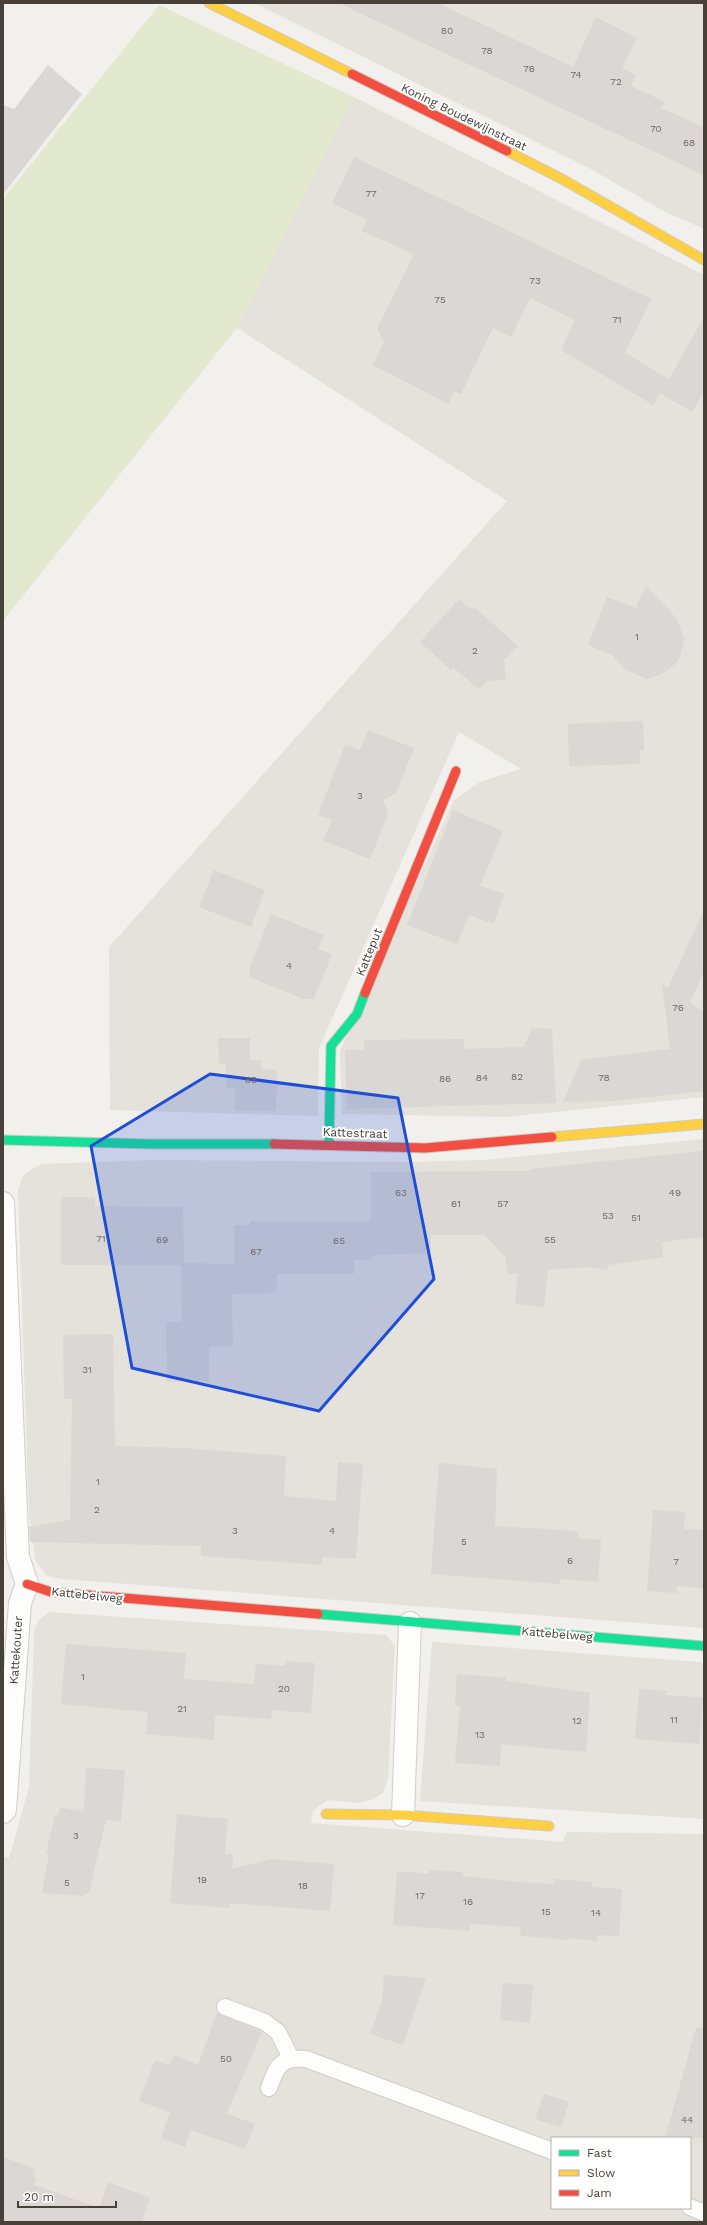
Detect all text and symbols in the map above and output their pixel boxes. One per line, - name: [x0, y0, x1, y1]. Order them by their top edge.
- house number: 80: [441, 25, 453, 36]
- house number: 78: [481, 45, 493, 56]
- house number: 76: [523, 63, 535, 74]
- house number: 74: [570, 69, 582, 80]
- house number: 72: [610, 76, 622, 87]
- street label: Koning Boudewijnstraat: [399, 80, 529, 154]
- house number: 70: [650, 123, 662, 134]
- house number: 68: [683, 137, 695, 148]
- house number: 77: [365, 188, 377, 199]
- house number: 73: [529, 275, 541, 286]
- house number: 75: [434, 294, 446, 305]
- house number: 71: [612, 314, 622, 325]
- house number: 1: [635, 631, 639, 642]
- house number: 2: [472, 645, 478, 656]
- house number: 3: [357, 790, 363, 801]
- street label: Katteput: [353, 926, 385, 978]
- house number: 4: [286, 960, 292, 971]
- house number: 76: [672, 1002, 684, 1013]
- house number: 82: [511, 1071, 523, 1082]
- house number: 84: [476, 1072, 488, 1083]
- house number: 78: [598, 1072, 610, 1083]
- house number: 86: [439, 1073, 451, 1084]
- house number: 88: [245, 1074, 257, 1085]
- street label: Kattestraat: [322, 1125, 388, 1141]
- house number: 63: [395, 1187, 407, 1198]
- house number: 49: [669, 1187, 681, 1198]
- house number: 61: [451, 1198, 461, 1209]
- house number: 57: [497, 1198, 509, 1209]
- house number: 53: [602, 1210, 614, 1221]
- house number: 51: [631, 1212, 641, 1223]
- house number: 71: [96, 1233, 106, 1244]
- house number: 69: [156, 1234, 168, 1245]
- house number: 55: [544, 1234, 556, 1245]
- house number: 65: [333, 1235, 345, 1246]
- house number: 67: [250, 1246, 262, 1257]
- house number: 31: [82, 1364, 92, 1375]
- house number: 1: [96, 1476, 100, 1487]
- house number: 2: [94, 1504, 100, 1515]
- house number: 3: [232, 1525, 238, 1536]
- house number: 4: [329, 1525, 335, 1536]
- house number: 5: [461, 1536, 467, 1547]
- house number: 6: [567, 1555, 573, 1566]
- house number: 7: [673, 1556, 679, 1567]
- street label: Kattebelweg: [51, 1584, 124, 1606]
- street label: Kattekouter: [7, 1615, 25, 1685]
- street label: Kattebelweg: [521, 1624, 594, 1644]
- house number: 1: [81, 1671, 85, 1682]
- house number: 20: [278, 1683, 290, 1694]
- house number: 21: [177, 1703, 187, 1714]
- house number: 11: [670, 1714, 678, 1725]
- house number: 12: [572, 1715, 582, 1726]
- house number: 13: [475, 1729, 485, 1740]
- house number: 3: [73, 1830, 79, 1841]
- house number: 19: [197, 1874, 207, 1885]
- house number: 5: [64, 1877, 70, 1888]
- house number: 18: [298, 1880, 308, 1891]
- house number: 17: [415, 1890, 425, 1901]
- house number: 16: [463, 1896, 473, 1907]
- house number: 15: [541, 1906, 551, 1917]
- house number: 14: [591, 1907, 601, 1918]
- house number: 50: [220, 2053, 232, 2064]
- house number: 44: [681, 2114, 693, 2125]
- legend: [551, 2137, 691, 2209]
- text: Fast: [587, 2146, 612, 2160]
- text: Slow: [587, 2166, 615, 2180]
- scale bar: [18, 2183, 116, 2209]
- text: Jam: [587, 2186, 612, 2200]
- text: 20 m: [24, 2190, 54, 2204]

